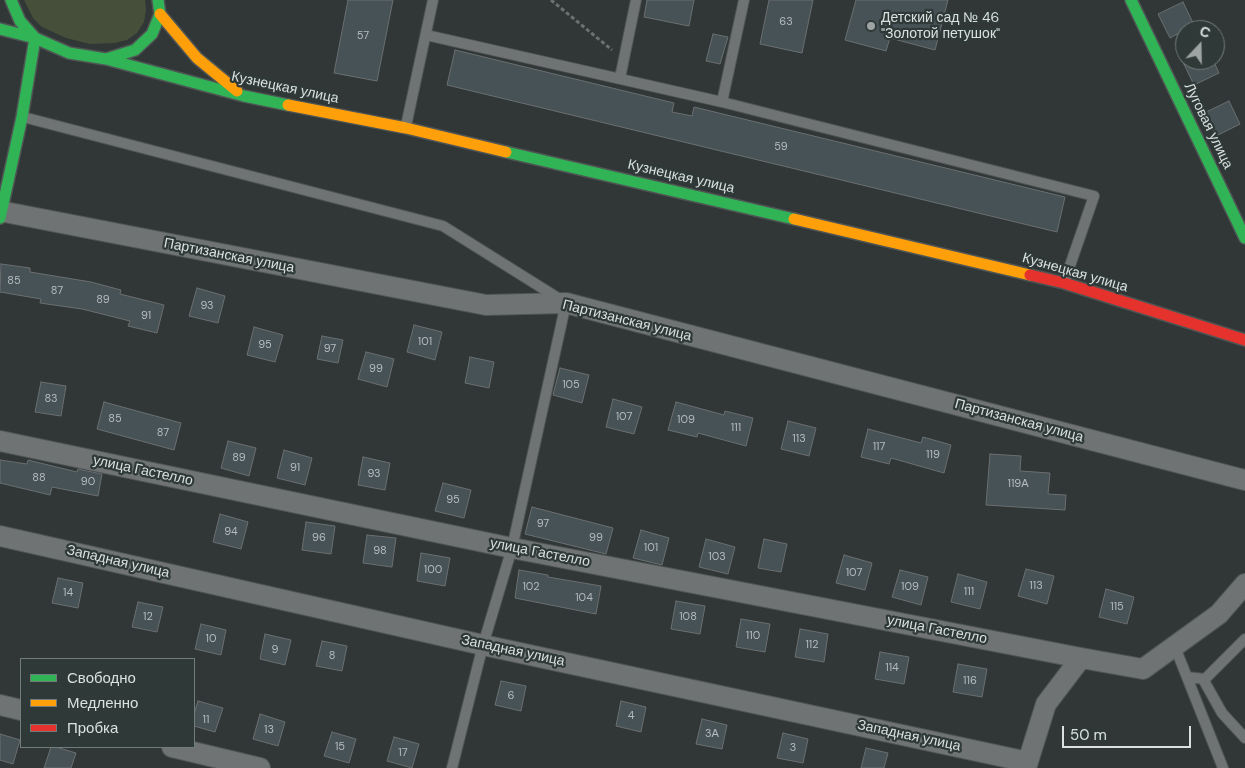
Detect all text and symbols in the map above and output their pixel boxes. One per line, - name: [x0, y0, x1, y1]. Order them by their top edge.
- place label: Детский сад № 46 "Золотой петушок": [881, 10, 1000, 42]
- house number: 63: [779, 15, 793, 29]
- marker: Детский сад № 46 "Золотой петушок": [865, 20, 877, 32]
- north arrow: [1175, 20, 1225, 70]
- text: С: [1197, 22, 1213, 42]
- house number: 57: [357, 29, 369, 43]
- street label: Кузнецкая улица: [230, 68, 340, 108]
- street label: Луговая улица: [1180, 80, 1236, 172]
- house number: 59: [774, 140, 788, 154]
- street label: Кузнецкая улица: [626, 157, 736, 197]
- street label: Партизанская улица: [162, 235, 296, 277]
- street label: Кузнецкая улица: [1020, 250, 1130, 296]
- house number: 85: [7, 274, 21, 288]
- house number: 87: [51, 284, 63, 298]
- house number: 89: [96, 293, 110, 307]
- street label: Партизанская улица: [561, 297, 693, 345]
- house number: 93: [200, 299, 214, 313]
- house number: 91: [141, 309, 151, 323]
- house number: 101: [418, 335, 432, 349]
- house number: 95: [258, 338, 272, 352]
- house number: 97: [324, 342, 336, 356]
- house number: 99: [369, 362, 383, 376]
- house number: 105: [562, 378, 580, 392]
- house number: 83: [44, 392, 58, 406]
- street label: Партизанская улица: [953, 396, 1085, 446]
- house number: 107: [616, 410, 632, 424]
- house number: 85: [108, 412, 122, 426]
- house number: 109: [677, 413, 695, 427]
- house number: 111: [731, 421, 741, 435]
- house number: 87: [157, 426, 169, 440]
- house number: 113: [792, 432, 806, 446]
- house number: 117: [873, 440, 885, 454]
- house number: 119: [926, 448, 940, 462]
- house number: 89: [232, 451, 246, 465]
- street label: улица Гастелло: [92, 452, 194, 490]
- house number: 91: [290, 461, 300, 475]
- house number: 93: [367, 467, 381, 481]
- house number: 88: [32, 471, 46, 485]
- house number: 90: [81, 475, 95, 489]
- house number: 119А: [1007, 477, 1029, 491]
- house number: 95: [446, 493, 460, 507]
- house number: 97: [537, 517, 549, 531]
- house number: 94: [224, 525, 238, 539]
- house number: 96: [312, 531, 326, 545]
- house number: 99: [589, 531, 603, 545]
- street label: улица Гастелло: [489, 535, 591, 571]
- house number: 101: [644, 541, 658, 555]
- street label: Западная улица: [65, 542, 171, 582]
- house number: 98: [373, 544, 387, 558]
- house number: 103: [708, 550, 726, 564]
- house number: 100: [424, 563, 442, 577]
- house number: 107: [846, 566, 862, 580]
- house number: 113: [1029, 579, 1043, 593]
- house number: 102: [522, 580, 540, 594]
- house number: 109: [901, 580, 919, 594]
- house number: 111: [964, 585, 974, 599]
- house number: 14: [63, 586, 73, 600]
- house number: 104: [575, 591, 593, 605]
- house number: 115: [1110, 600, 1124, 614]
- house number: 12: [143, 610, 153, 624]
- house number: 108: [679, 610, 697, 624]
- street label: улица Гастелло: [886, 612, 988, 648]
- house number: 110: [746, 629, 760, 643]
- house number: 10: [206, 632, 216, 646]
- street label: Западная улица: [460, 632, 566, 670]
- house number: 112: [805, 638, 819, 652]
- house number: 9: [272, 643, 278, 657]
- house number: 8: [329, 649, 335, 663]
- legend: [20, 658, 195, 748]
- house number: 114: [885, 661, 899, 675]
- text: Свободно: [67, 668, 136, 688]
- house number: 116: [963, 674, 977, 688]
- house number: 6: [508, 689, 514, 703]
- text: Медленно: [67, 693, 138, 713]
- house number: 4: [628, 709, 634, 723]
- house number: 11: [203, 713, 209, 727]
- scale bar: [1065, 716, 1194, 748]
- street label: Западная улица: [856, 717, 962, 755]
- text: Пробка: [67, 718, 118, 738]
- house number: 13: [264, 723, 274, 737]
- text: 50 m: [1070, 725, 1107, 745]
- house number: 3А: [705, 727, 719, 741]
- house number: 15: [335, 740, 345, 754]
- house number: 3: [790, 741, 796, 755]
- house number: 17: [398, 746, 408, 760]

